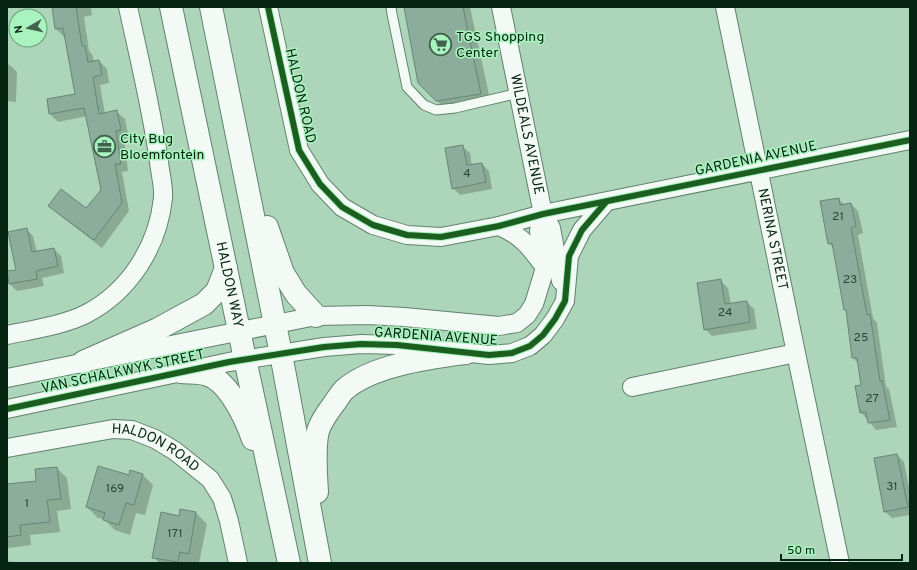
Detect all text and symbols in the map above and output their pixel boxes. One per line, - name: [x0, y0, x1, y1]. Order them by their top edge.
- north arrow: [8, 8, 48, 48]
- text: N: [12, 24, 27, 34]
- place label: TGS Shopping Center: [456, 29, 544, 62]
- supermarket icon: TGS Shopping Center: [428, 32, 454, 58]
- street label: HALDON ROAD: [281, 47, 319, 145]
- street label: WILDEALS AVENUE: [506, 73, 547, 196]
- place label: City Bug Bloemfontein: [120, 131, 204, 164]
- office icon: City Bug Bloemfontein: [92, 134, 118, 160]
- street label: GARDENIA AVENUE: [693, 138, 819, 180]
- house number: 4: [463, 166, 471, 182]
- street label: NERINA STREET: [754, 187, 791, 292]
- house number: 21: [832, 209, 844, 225]
- street label: HALDON WAY: [212, 240, 247, 330]
- house number: 23: [843, 272, 857, 288]
- house number: 24: [718, 305, 732, 321]
- street label: GARDENIA AVENUE: [373, 324, 499, 350]
- house number: 25: [854, 330, 868, 346]
- street label: VAN SCHALKWYK STREET: [40, 346, 206, 398]
- house number: 27: [865, 391, 879, 407]
- street label: HALDON ROAD: [111, 420, 203, 476]
- house number: 31: [886, 479, 898, 495]
- house number: 169: [106, 481, 124, 497]
- house number: 1: [25, 496, 29, 512]
- house number: 171: [167, 526, 183, 542]
- scale bar: [781, 536, 902, 562]
- text: 50 m: [787, 543, 815, 559]

